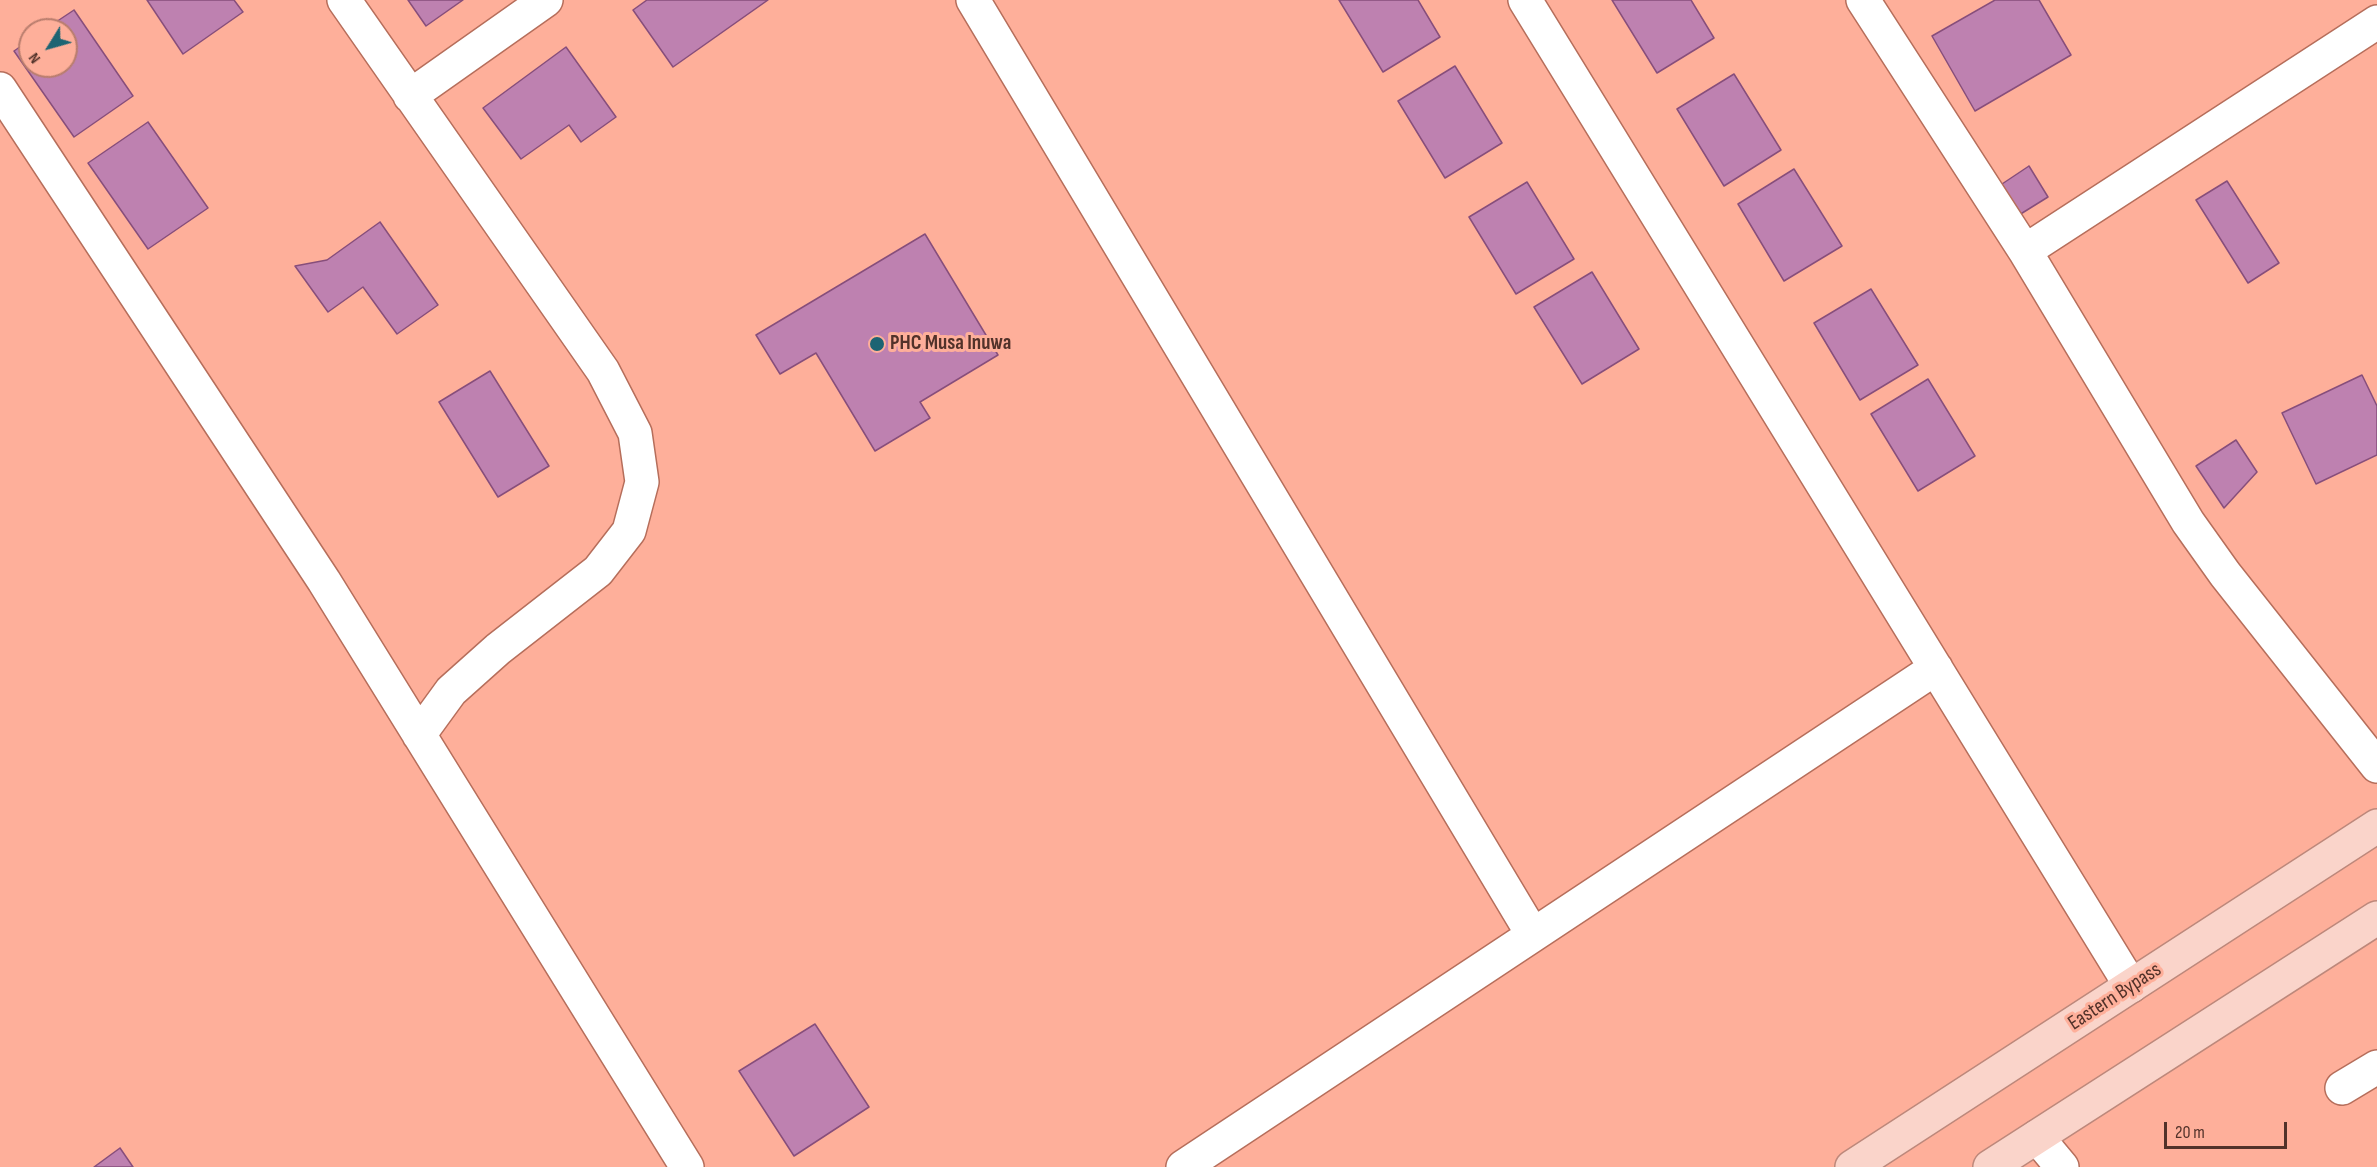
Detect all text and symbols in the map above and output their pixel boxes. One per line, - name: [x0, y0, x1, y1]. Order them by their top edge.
- north arrow: [18, 18, 78, 78]
- text: N: [25, 49, 45, 67]
- place label: PHC Musa Inuwa: [890, 331, 1011, 357]
- marker: PHC Musa Inuwa: [868, 335, 886, 353]
- street label: Eastern Bypass: [2064, 958, 2166, 1036]
- scale bar: [2167, 1110, 2290, 1148]
- text: 20 m: [2175, 1122, 2205, 1143]

